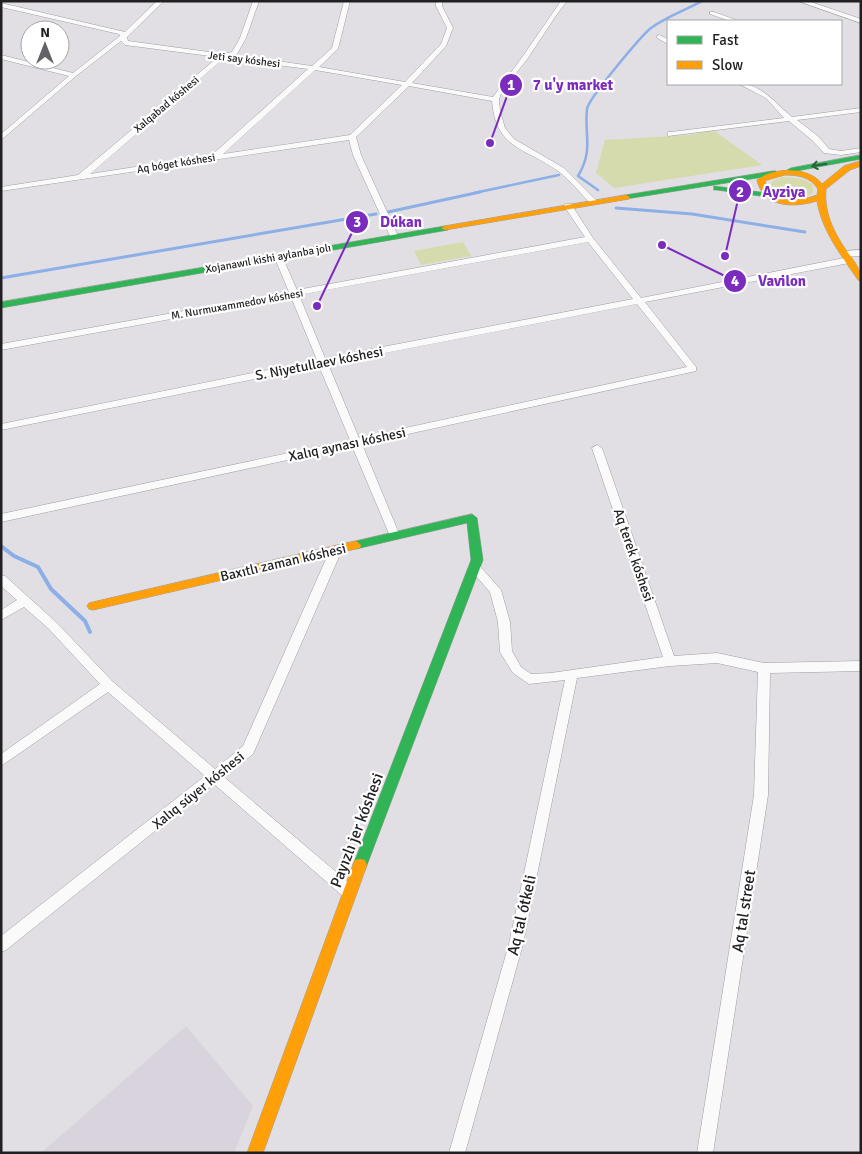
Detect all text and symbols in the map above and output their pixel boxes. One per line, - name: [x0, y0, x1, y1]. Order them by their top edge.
- north arrow: [20, 20, 70, 70]
- legend: [667, 20, 842, 85]
- text: N: [40, 24, 50, 41]
- text: Fast: [712, 31, 739, 49]
- street label: Jeti say kóshesi: [207, 49, 281, 70]
- text: Slow: [712, 56, 743, 74]
- callout: 7 u'y market: [498, 70, 623, 100]
- street label: Xalqabad kóshesi: [131, 73, 202, 135]
- text: 1: [507, 76, 515, 94]
- text: 7 u'y market: [533, 76, 614, 94]
- street label: Aq bóget kóshesi: [136, 151, 216, 176]
- one-way arrow: [811, 160, 827, 170]
- callout: Ayziya: [727, 176, 815, 206]
- text: 2: [736, 183, 744, 201]
- text: Ayziya: [763, 183, 806, 201]
- callout: Dúkan: [345, 207, 432, 237]
- text: 3: [353, 213, 361, 231]
- text: Dúkan: [380, 213, 422, 231]
- street label: Xojanawıl kishi aylanba jolı: [204, 241, 332, 276]
- callout: Vavilon: [723, 266, 816, 296]
- text: 4: [731, 272, 739, 290]
- text: Vavilon: [758, 272, 806, 290]
- street label: M. Nurmuxammedov kóshesi: [170, 286, 304, 323]
- street label: S. Niyetullaev kóshesi: [254, 343, 384, 384]
- street label: Xalıq aynası kóshesi: [287, 424, 407, 465]
- street label: Aq terek kóshesi: [610, 506, 657, 604]
- street label: Baxıtlı zaman kóshesi: [219, 540, 348, 585]
- street label: Xalıq súyer kóshesi: [149, 748, 248, 833]
- street label: Payızlı jer kóshesi: [326, 770, 388, 891]
- street label: Aq tal street: [728, 868, 760, 954]
- street label: Aq tal ótkeli: [503, 873, 541, 957]

